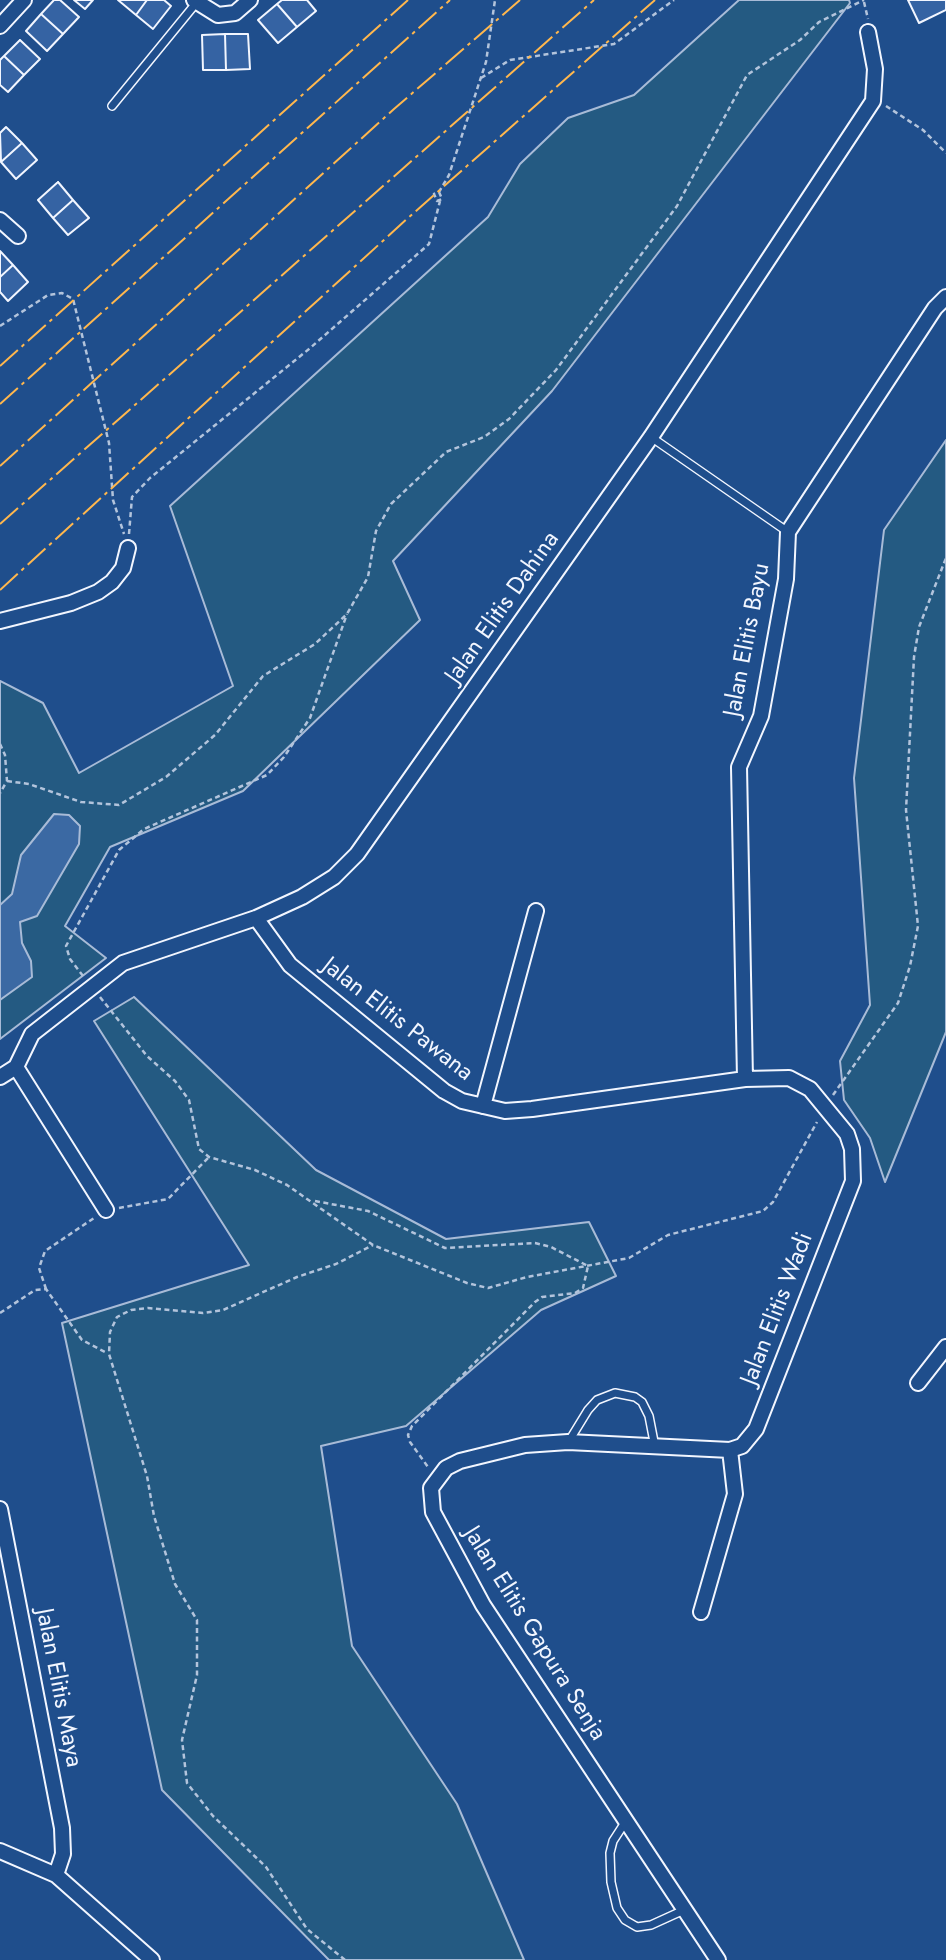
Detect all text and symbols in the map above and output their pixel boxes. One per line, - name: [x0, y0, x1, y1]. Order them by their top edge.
- street label: Jalan Elitis Dahina: [440, 526, 566, 690]
- street label: Jalan Elitis Bayu: [719, 561, 777, 719]
- street label: Jalan Elitis Pawana: [316, 952, 478, 1088]
- street label: Jalan Elitis Wadi: [736, 1229, 820, 1389]
- street label: Jalan Elitis Gapura Senja: [456, 1522, 612, 1746]
- street label: Jalan Elitis Maya: [29, 1606, 87, 1770]

